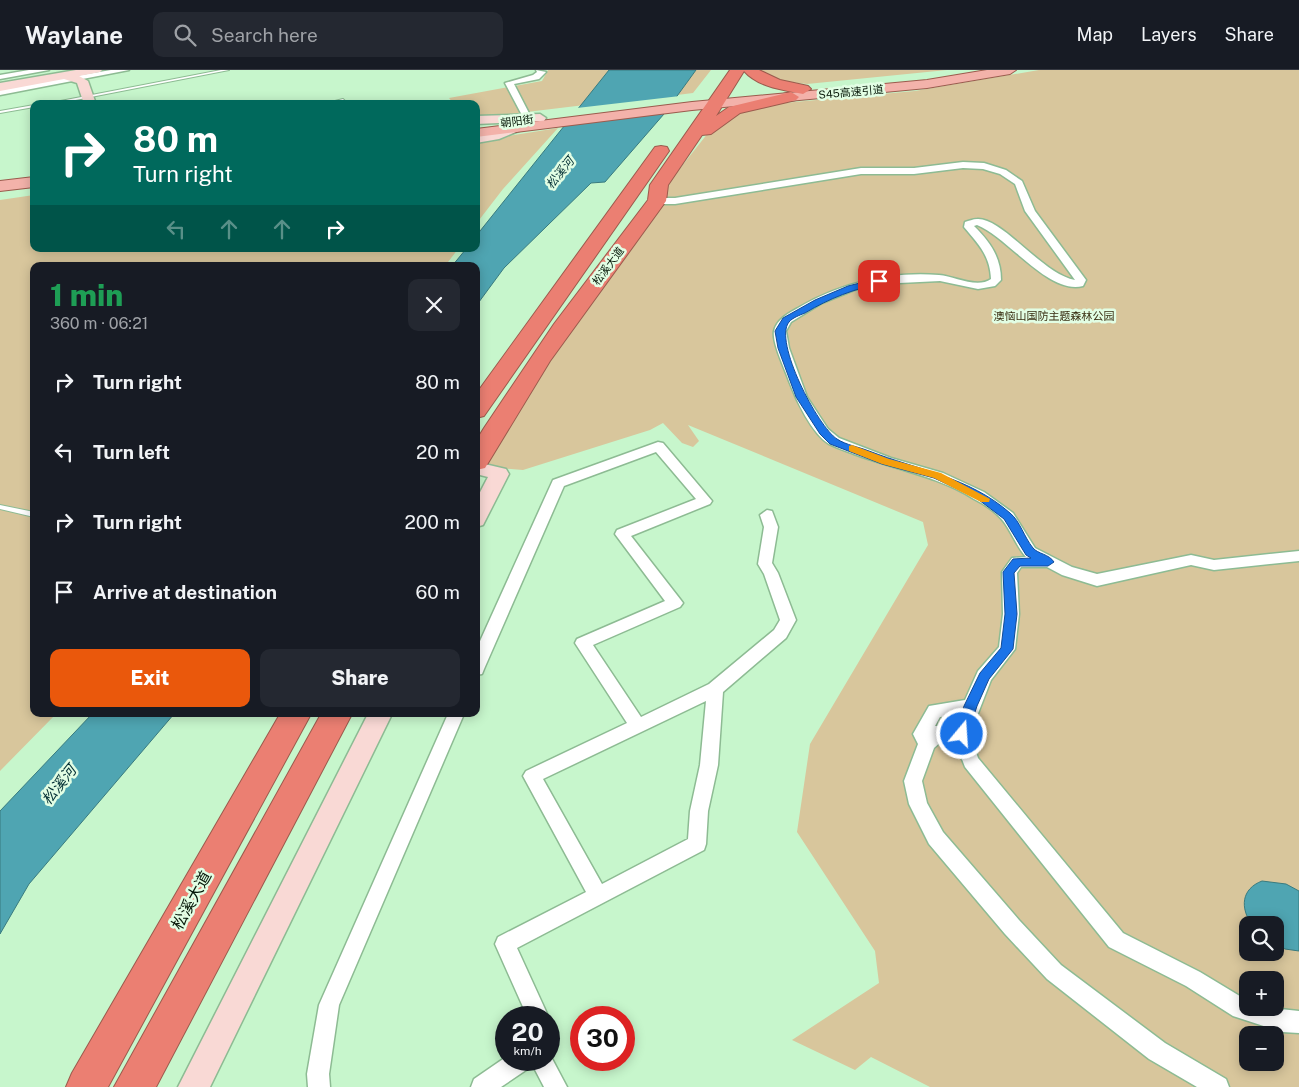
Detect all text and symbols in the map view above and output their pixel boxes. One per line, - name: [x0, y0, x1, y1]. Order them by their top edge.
- search box: [153, 12, 503, 57]
- text: Waylane: [25, 21, 123, 49]
- icon: search: [171, 21, 199, 49]
- text: Search here: [211, 24, 318, 46]
- text: Map: [1077, 24, 1113, 45]
- text: Layers: [1141, 24, 1197, 45]
- text: Share: [1225, 24, 1274, 45]
- street label: S45高速引道: [818, 83, 884, 101]
- street label: 朝阳街: [500, 113, 534, 129]
- text: 80 m: [133, 119, 218, 160]
- icon: right: [50, 120, 115, 185]
- water label: 松溪河: [543, 153, 578, 191]
- text: Turn right: [133, 161, 233, 187]
- icon: left: [162, 215, 190, 243]
- icon: ahead: [215, 215, 243, 243]
- icon: ahead: [268, 215, 296, 243]
- icon: right: [321, 215, 349, 243]
- street label: 松溪大道: [590, 245, 626, 287]
- pin: [858, 260, 900, 302]
- icon: arrive: [865, 267, 893, 295]
- text: 1 min: [50, 277, 123, 313]
- button: close: [408, 279, 460, 331]
- park label: 澳恼山国防主题森林公园: [994, 310, 1115, 322]
- text: 360 m · 06:21: [50, 314, 148, 333]
- icon: right: [50, 368, 78, 396]
- text: Turn right: [93, 371, 182, 393]
- text: 80 m: [415, 371, 460, 393]
- icon: left: [50, 438, 78, 466]
- text: Turn left: [93, 441, 170, 463]
- text: 20 m: [416, 441, 460, 463]
- icon: right: [50, 508, 78, 536]
- text: Turn right: [93, 511, 182, 533]
- text: 200 m: [404, 511, 460, 533]
- icon: arrive: [50, 578, 78, 606]
- text: Arrive at destination: [93, 581, 277, 603]
- text: 60 m: [416, 581, 460, 603]
- button: Exit: [50, 649, 250, 707]
- button: Share: [260, 649, 460, 707]
- position arrow: [935, 707, 987, 759]
- water label: 松溪河: [38, 760, 81, 808]
- street label: 松溪大道: [168, 868, 215, 933]
- map controls: [1239, 916, 1284, 1071]
- button: search: [1239, 916, 1284, 961]
- button: +: [1239, 971, 1284, 1016]
- speed limit sign: 30: [570, 1006, 635, 1071]
- text: 20: [512, 1017, 544, 1047]
- button: −: [1239, 1026, 1284, 1071]
- text: km/h: [513, 1044, 542, 1058]

